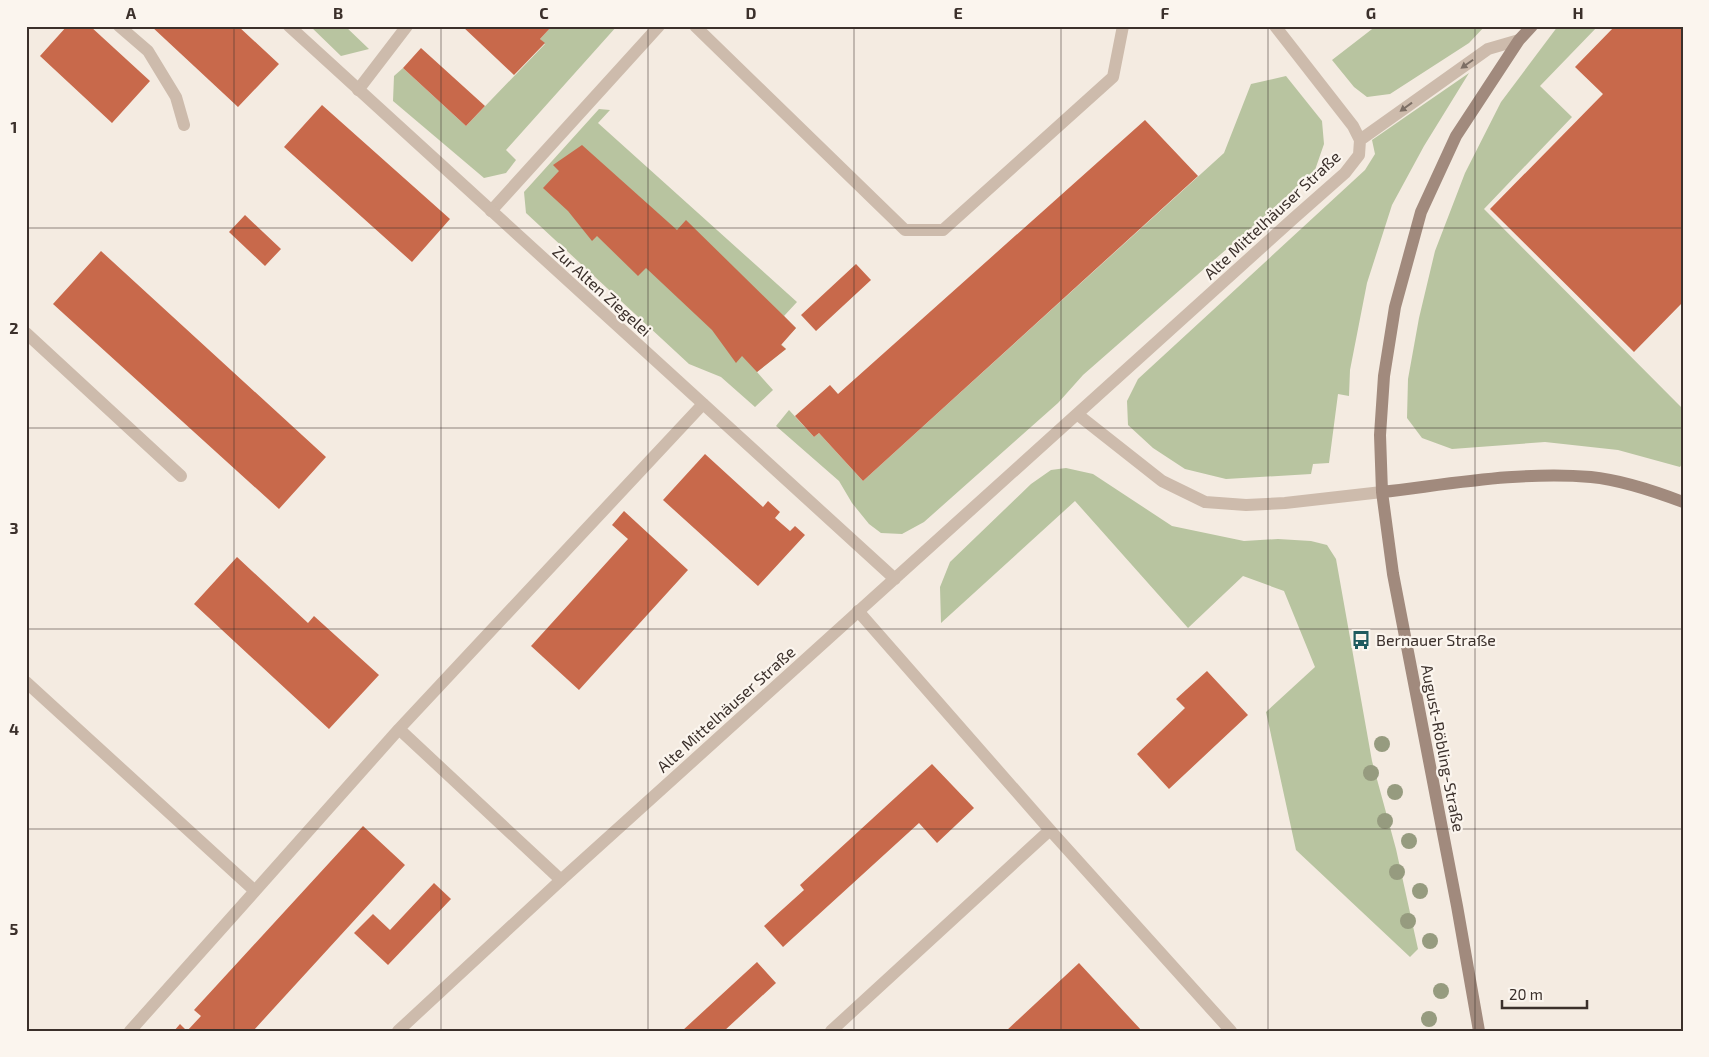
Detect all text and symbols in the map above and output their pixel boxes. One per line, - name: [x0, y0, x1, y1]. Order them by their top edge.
- text: A: [126, 3, 137, 22]
- text: B: [333, 3, 343, 22]
- text: C: [539, 3, 549, 22]
- text: D: [746, 3, 757, 22]
- text: E: [953, 3, 963, 22]
- text: F: [1161, 3, 1170, 22]
- text: G: [1366, 3, 1376, 22]
- text: H: [1572, 3, 1584, 22]
- one-way arrow: [1460, 59, 1473, 69]
- one-way arrow: [1399, 102, 1413, 112]
- text: 1: [11, 117, 17, 136]
- street label: Alte Mittelhäuser Straße: [1200, 146, 1344, 283]
- street label: Zur Alten Ziegelei: [549, 241, 655, 340]
- text: 2: [9, 318, 19, 337]
- text: 3: [9, 518, 19, 537]
- bus stop icon: Bernauer Straße: [1350, 629, 1372, 651]
- place label: Bernauer Straße: [1376, 630, 1496, 649]
- street label: Alte Mittelhäuser Straße: [653, 642, 799, 776]
- street label: August-Röbling-Straße: [1418, 663, 1469, 833]
- text: 4: [9, 719, 19, 738]
- text: 5: [10, 919, 19, 938]
- scale bar: [1502, 977, 1586, 1009]
- text: 20 m: [1509, 985, 1543, 1003]

